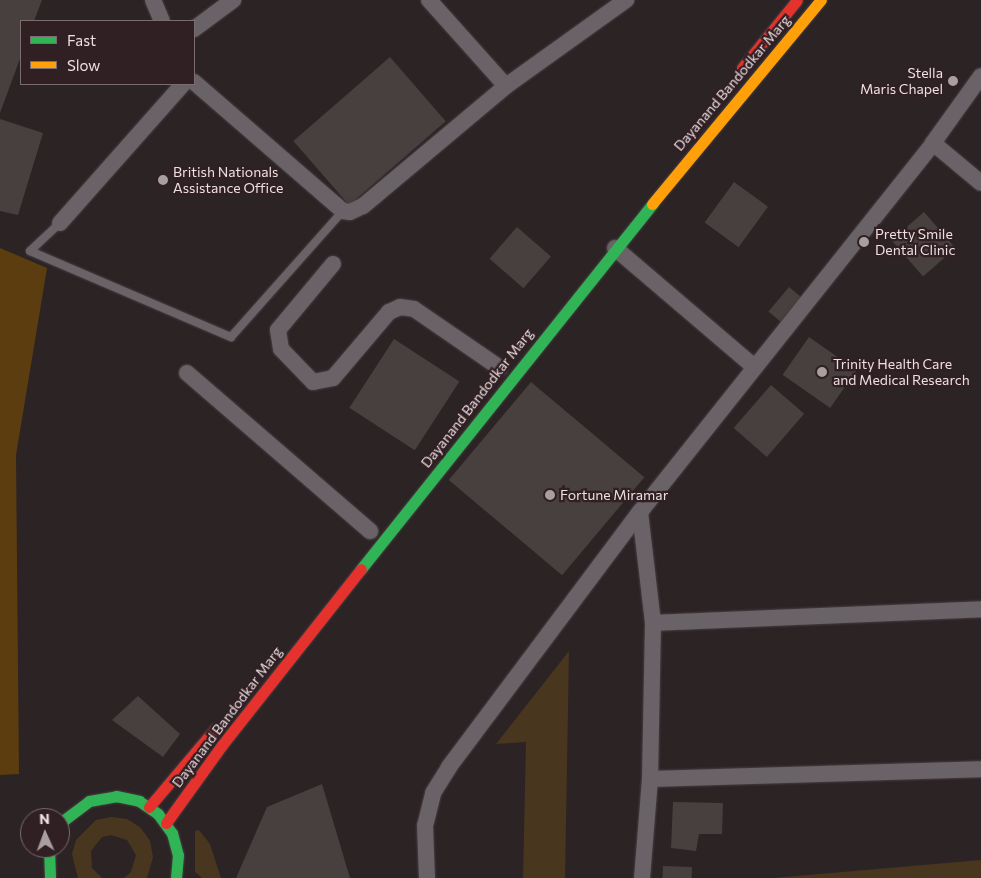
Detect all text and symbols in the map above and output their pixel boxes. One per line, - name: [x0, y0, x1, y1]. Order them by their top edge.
- street label: Dayanand Bandodkar Marg: [670, 12, 794, 154]
- legend: [20, 20, 195, 85]
- text: Fast: [67, 31, 96, 49]
- text: Slow: [67, 56, 100, 74]
- place label: Stella Maris Chapel: [860, 65, 943, 98]
- marker: Stella Maris Chapel: [947, 75, 959, 87]
- place label: British Nationals Assistance Office: [173, 164, 283, 196]
- marker: British Nationals Assistance Office: [157, 174, 169, 186]
- place label: Pretty Smile Dental Clinic: [875, 226, 955, 258]
- marker: Pretty Smile Dental Clinic: [857, 235, 871, 249]
- street label: Dayanand Bandodkar Marg: [417, 325, 537, 471]
- place label: Trinity Health Care and Medical Research: [833, 356, 970, 388]
- marker: Trinity Health Care and Medical Research: [815, 365, 829, 379]
- place label: Fortune Miramar: [560, 487, 668, 503]
- marker: Fortune Miramar: [544, 489, 556, 501]
- street label: Dayanand Bandodkar Marg: [169, 643, 285, 791]
- north arrow: [20, 808, 70, 858]
- text: N: [39, 810, 50, 827]

